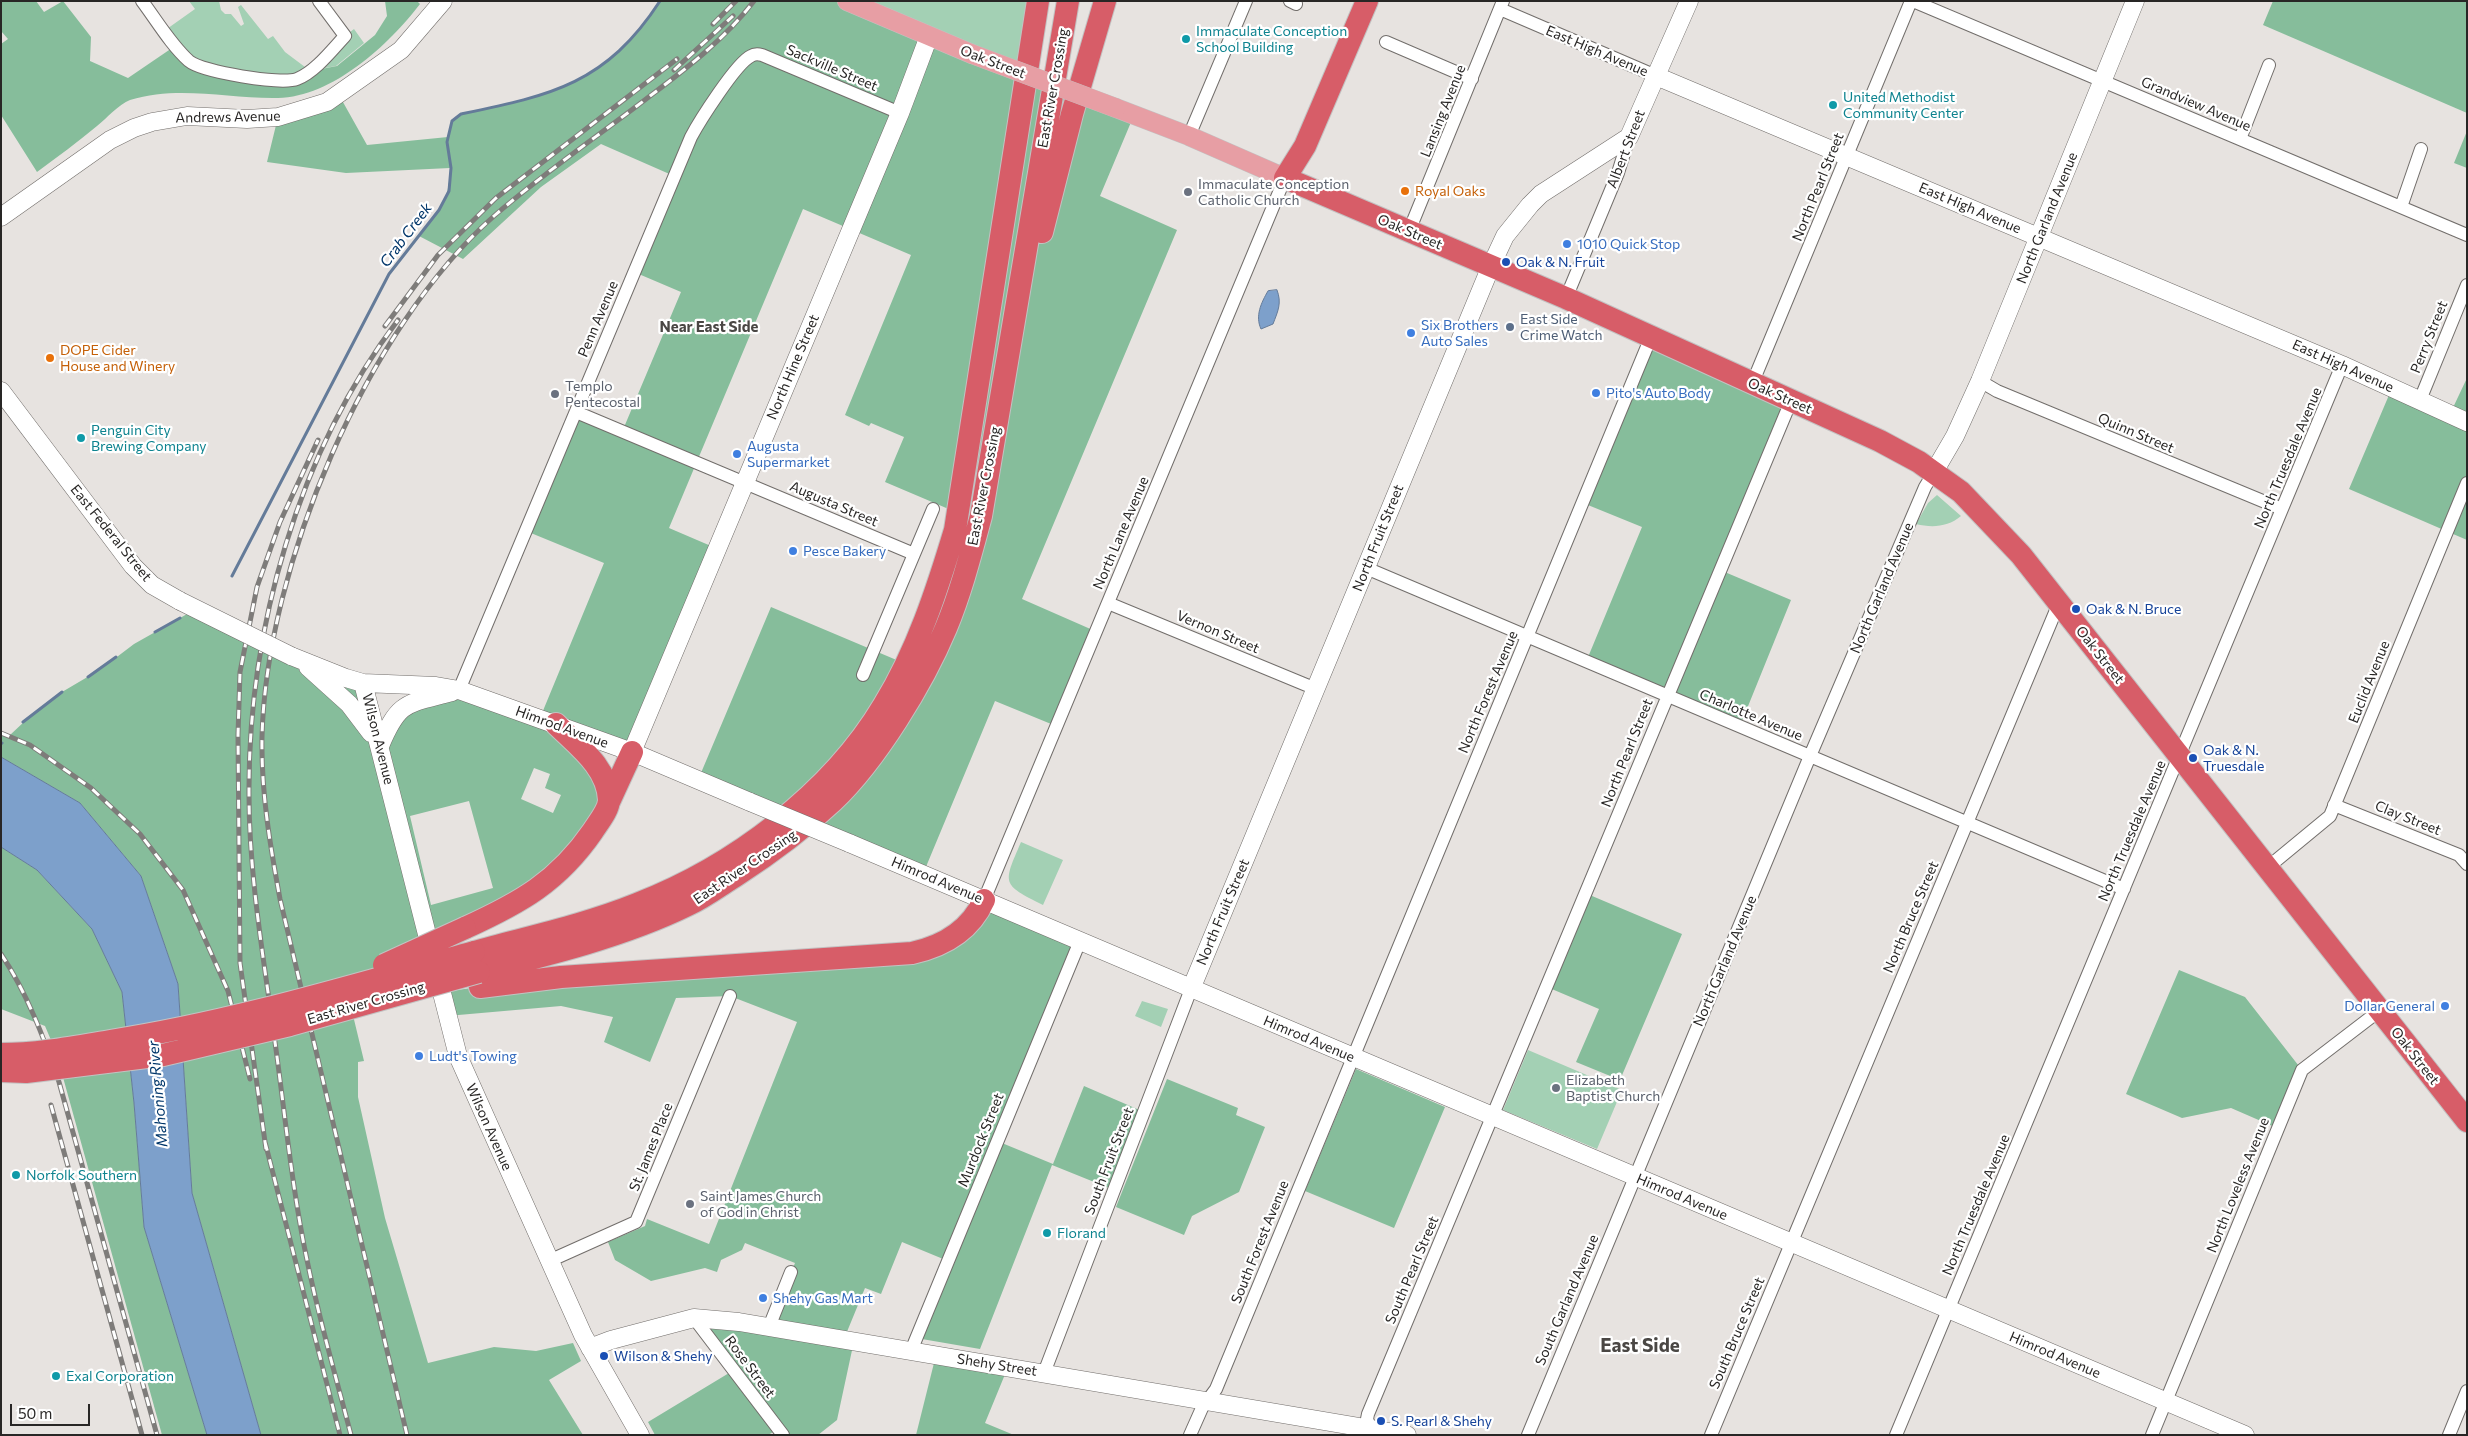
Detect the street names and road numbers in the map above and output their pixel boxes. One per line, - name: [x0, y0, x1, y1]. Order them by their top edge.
- street label: East High Avenue: [1543, 22, 1651, 80]
- street label: East River Crossing: [1034, 27, 1072, 149]
- street label: Sackville Street: [784, 41, 880, 95]
- street label: Oak Street: [958, 42, 1028, 82]
- street label: Lansing Avenue: [1417, 62, 1469, 160]
- street label: Grandview Avenue: [2139, 73, 2253, 135]
- street label: Albert Street: [1603, 107, 1649, 191]
- street label: Andrews Avenue: [175, 108, 281, 126]
- street label: North Pearl Street: [1789, 130, 1847, 244]
- street label: North Garland Avenue: [2013, 150, 2081, 286]
- street label: East High Avenue: [1916, 179, 2024, 237]
- street label: Oak Street: [1375, 211, 1445, 253]
- street label: Penn Avenue: [574, 278, 622, 360]
- street label: Perry Street: [2407, 298, 2451, 376]
- street label: North Hine Street: [763, 312, 823, 422]
- street label: East High Avenue: [2290, 336, 2396, 396]
- street label: Oak Street: [1745, 374, 1815, 418]
- street label: North Truesdale Avenue: [2251, 385, 2325, 531]
- street label: Quinn Street: [2095, 409, 2177, 457]
- street label: East River Crossing: [964, 425, 1004, 547]
- street label: North Lane Avenue: [1090, 474, 1152, 592]
- street label: Augusta Street: [787, 478, 881, 530]
- street label: East Federal Street: [67, 481, 155, 585]
- street label: North Fruit Street: [1349, 482, 1407, 594]
- street label: North Garland Avenue: [1847, 520, 1917, 656]
- street label: Vernon Street: [1174, 607, 1262, 657]
- street label: Oak Street: [2072, 623, 2128, 687]
- street label: North Forest Avenue: [1455, 628, 1521, 756]
- street label: Euclid Avenue: [2345, 638, 2393, 726]
- street label: Charlotte Avenue: [1697, 686, 1805, 744]
- street label: Wilson Avenue: [359, 692, 397, 786]
- street label: North Pearl Street: [1598, 696, 1656, 810]
- street label: Himrod Avenue: [513, 702, 611, 752]
- street label: North Truesdale Avenue: [2095, 758, 2169, 904]
- street label: Clay Street: [2372, 797, 2444, 839]
- street label: East River Crossing: [690, 826, 800, 908]
- street label: Himrod Avenue: [889, 853, 985, 907]
- street label: North Fruit Street: [1193, 856, 1253, 968]
- street label: North Bruce Street: [1880, 859, 1942, 975]
- street label: North Garland Avenue: [1690, 893, 1760, 1029]
- street label: East River Crossing: [306, 978, 426, 1028]
- street label: Himrod Avenue: [1261, 1012, 1357, 1066]
- street label: Oak Street: [2387, 1024, 2443, 1088]
- street label: Wilson Avenue: [462, 1081, 516, 1173]
- street label: Murdock Street: [955, 1091, 1007, 1189]
- street label: St. James Place: [626, 1100, 676, 1194]
- street label: South Fruit Street: [1081, 1105, 1137, 1217]
- street label: North Loveless Avenue: [2203, 1115, 2273, 1255]
- street label: North Truesdale Avenue: [1939, 1132, 2013, 1278]
- street label: Himrod Avenue: [1634, 1170, 1730, 1224]
- street label: South Forest Avenue: [1228, 1178, 1292, 1306]
- street label: South Pearl Street: [1382, 1214, 1442, 1326]
- street label: South Garland Avenue: [1532, 1232, 1602, 1368]
- street label: South Bruce Street: [1706, 1275, 1768, 1391]
- street label: Himrod Avenue: [2007, 1328, 2103, 1382]
- street label: Rose Street: [721, 1333, 779, 1401]
- street label: Shehy Street: [956, 1350, 1038, 1380]

